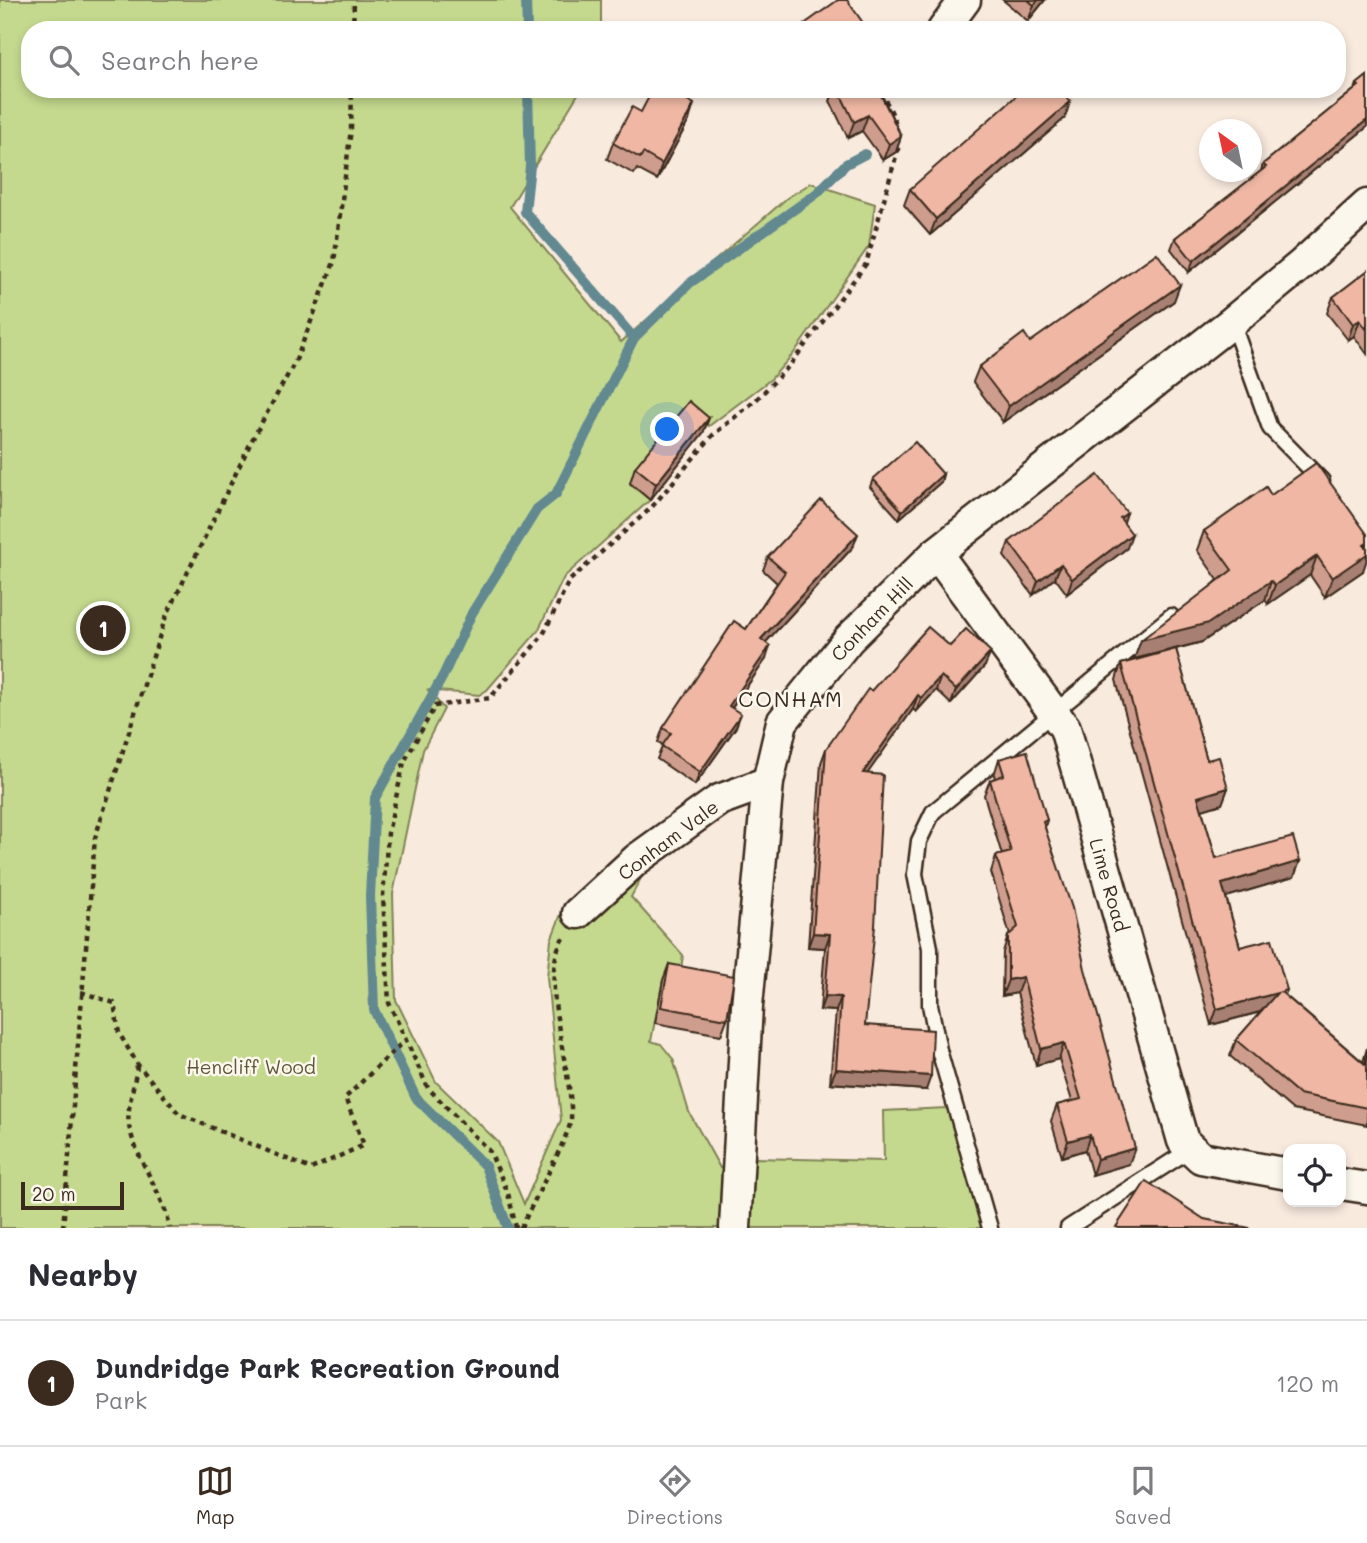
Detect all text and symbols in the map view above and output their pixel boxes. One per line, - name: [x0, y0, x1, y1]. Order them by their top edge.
- search box: [21, 21, 1346, 98]
- icon: search: [45, 41, 83, 79]
- text: Search here: [101, 43, 259, 77]
- north arrow: [1199, 119, 1262, 182]
- your location: [650, 412, 684, 446]
- street label: Conham Hill: [825, 571, 918, 666]
- pin: 1: [80, 602, 126, 654]
- district label: CONHAM: [738, 685, 844, 712]
- street label: Conham Vale: [612, 794, 723, 886]
- street label: Lime Road: [1084, 835, 1135, 935]
- park label: Hencliff Wood: [186, 1054, 316, 1079]
- map controls: [1283, 1144, 1346, 1207]
- button: locate: [1283, 1144, 1346, 1207]
- scale bar: [21, 1179, 124, 1211]
- text: 20 m: [32, 1181, 76, 1206]
- text: Nearby: [28, 1254, 138, 1294]
- text: Dundridge Park Recreation Ground: [95, 1351, 560, 1385]
- text: 1: [46, 1368, 56, 1398]
- text: 120 m: [1276, 1368, 1339, 1398]
- text: Park: [95, 1385, 147, 1415]
- tab: Map: [196, 1462, 235, 1529]
- tab: Directions: [626, 1462, 723, 1529]
- tab: Saved: [1115, 1462, 1171, 1529]

